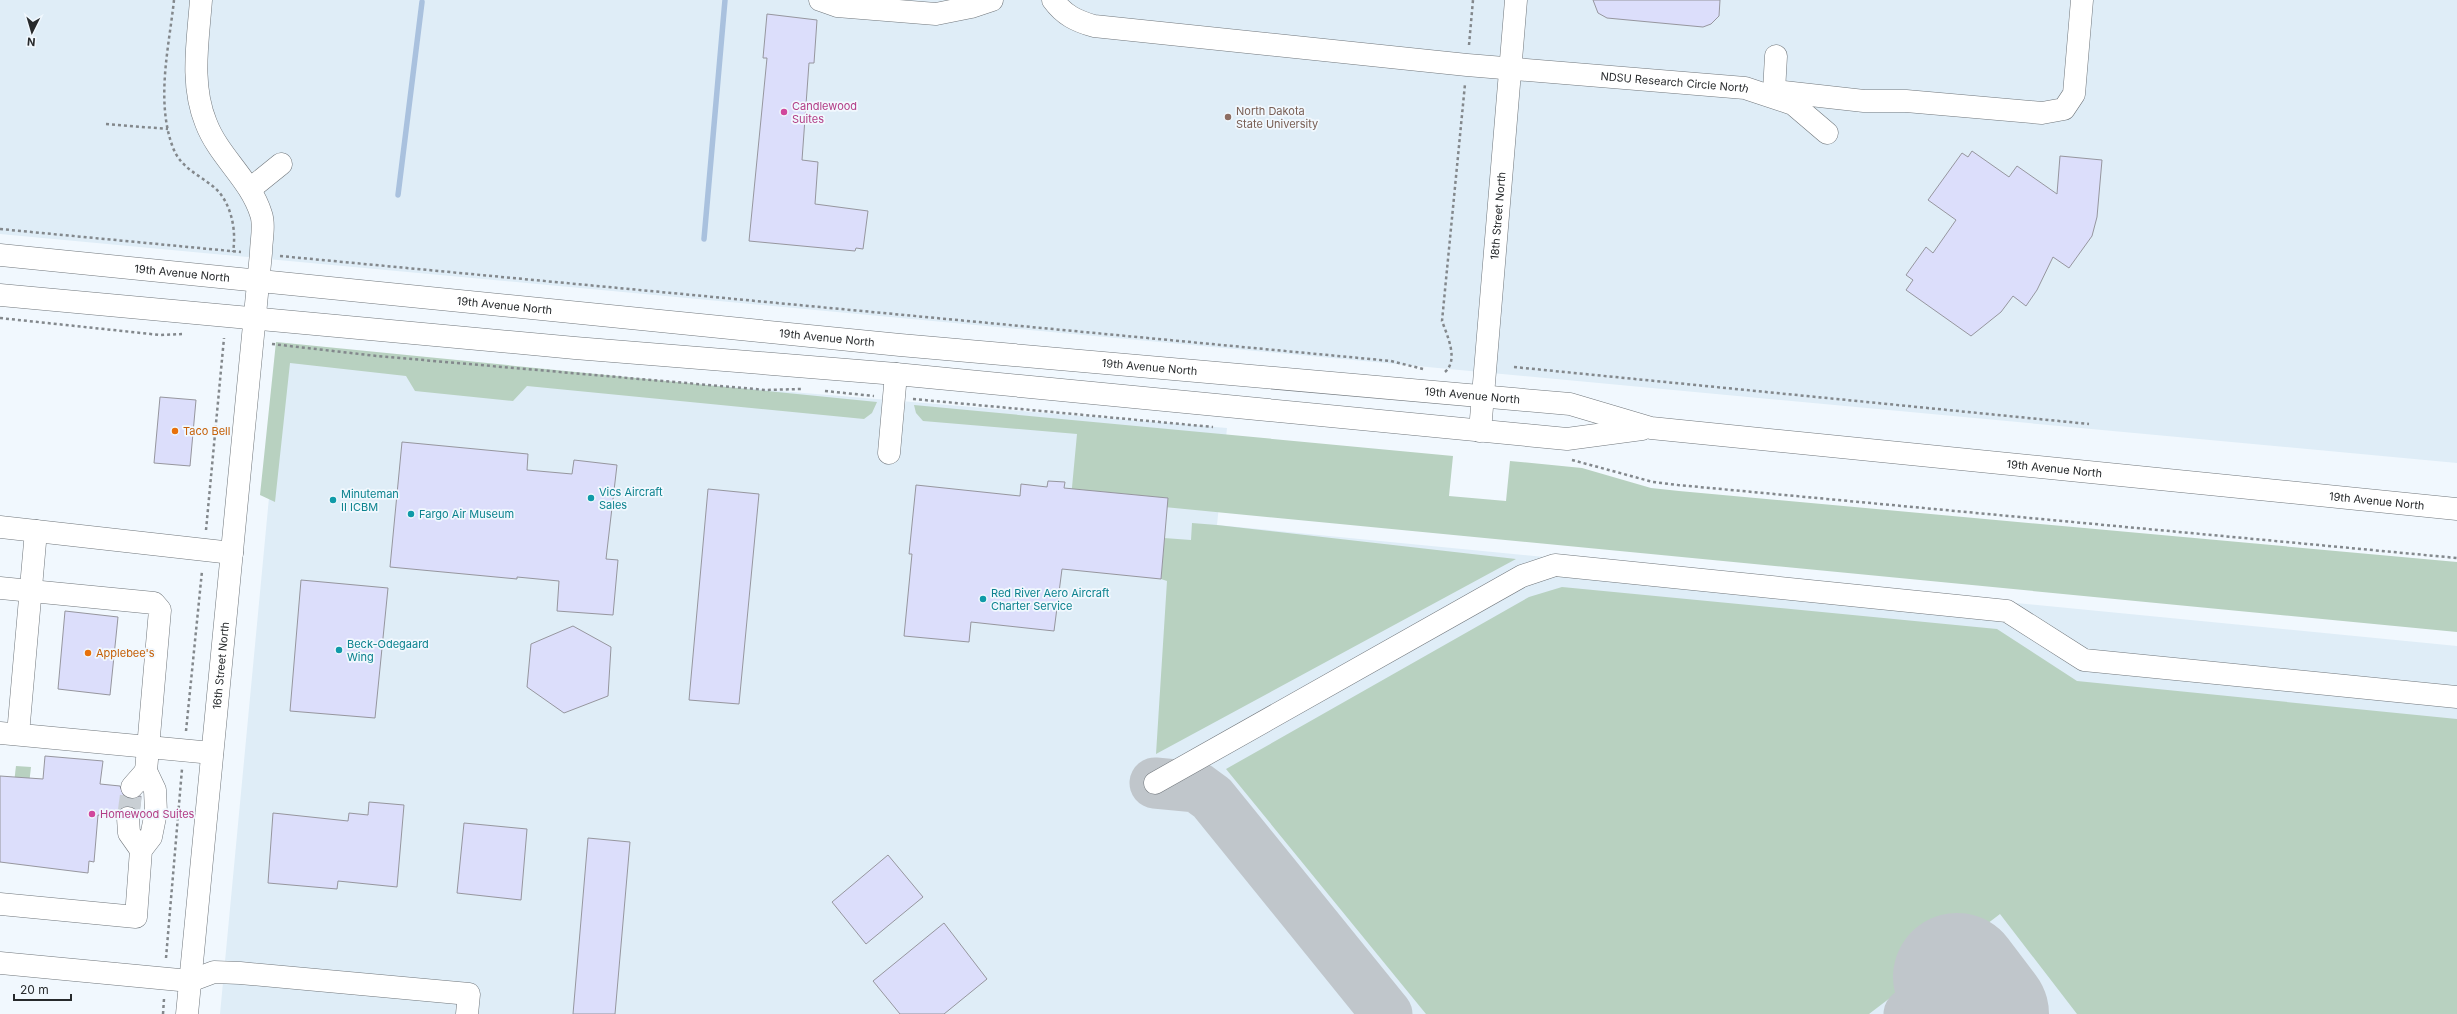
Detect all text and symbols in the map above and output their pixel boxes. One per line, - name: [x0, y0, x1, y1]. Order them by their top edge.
- north arrow: [12, 12, 52, 52]
- text: N: [26, 35, 36, 49]
- street label: NDSU Research Circle North: [1600, 69, 1751, 96]
- place label: Candlewood Suites: [792, 99, 857, 126]
- place label: North Dakota State University: [1236, 104, 1318, 131]
- marker: Candlewood Suites: [779, 107, 789, 117]
- marker: North Dakota State University: [1223, 112, 1233, 122]
- street label: 18th Street North: [1487, 171, 1509, 260]
- street label: 19th Avenue North: [134, 261, 230, 285]
- street label: 19th Avenue North: [456, 294, 553, 317]
- street label: 19th Avenue North: [779, 326, 875, 349]
- street label: 19th Avenue North: [1101, 356, 1198, 378]
- street label: 19th Avenue North: [1424, 384, 1521, 407]
- place label: Taco Bell: [183, 424, 230, 438]
- marker: Taco Bell: [170, 426, 180, 436]
- street label: 19th Avenue North: [2006, 457, 2103, 480]
- place label: Vics Aircraft Sales: [599, 485, 663, 512]
- place label: Minuteman II ICBM: [341, 487, 399, 514]
- street label: 19th Avenue North: [2328, 489, 2425, 513]
- marker: Vics Aircraft Sales: [586, 493, 596, 503]
- marker: Minuteman II ICBM: [328, 495, 338, 505]
- place label: Fargo Air Museum: [419, 507, 514, 521]
- marker: Fargo Air Museum: [406, 509, 416, 519]
- place label: Red River Aero Aircraft Charter Service: [991, 586, 1110, 613]
- marker: Red River Aero Aircraft Charter Service: [978, 594, 988, 604]
- street label: 16th Street North: [210, 621, 232, 710]
- place label: Beck-Odegaard Wing: [347, 637, 429, 664]
- marker: Beck-Odegaard Wing: [334, 645, 344, 655]
- place label: Applebee's: [96, 646, 155, 660]
- marker: Applebee's: [83, 648, 93, 658]
- place label: Homewood Suites: [100, 807, 195, 821]
- marker: Homewood Suites: [87, 809, 97, 819]
- scale bar: [14, 976, 71, 1002]
- text: 20 m: [20, 982, 49, 997]

